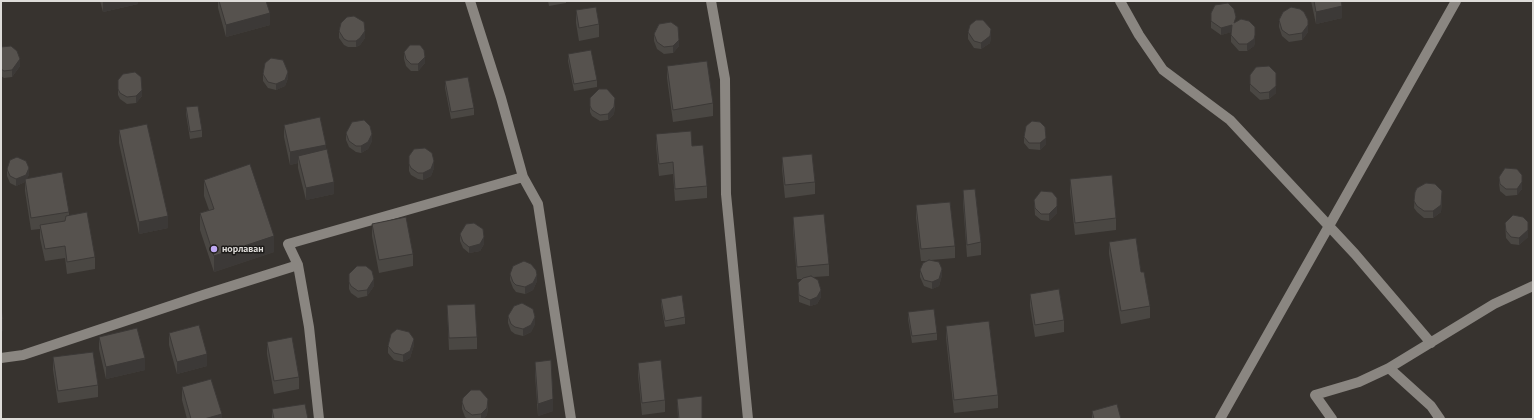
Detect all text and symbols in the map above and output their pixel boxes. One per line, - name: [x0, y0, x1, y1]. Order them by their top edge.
- place label: норлаван: [222, 243, 264, 255]
- marker: норлаван: [209, 244, 219, 254]

